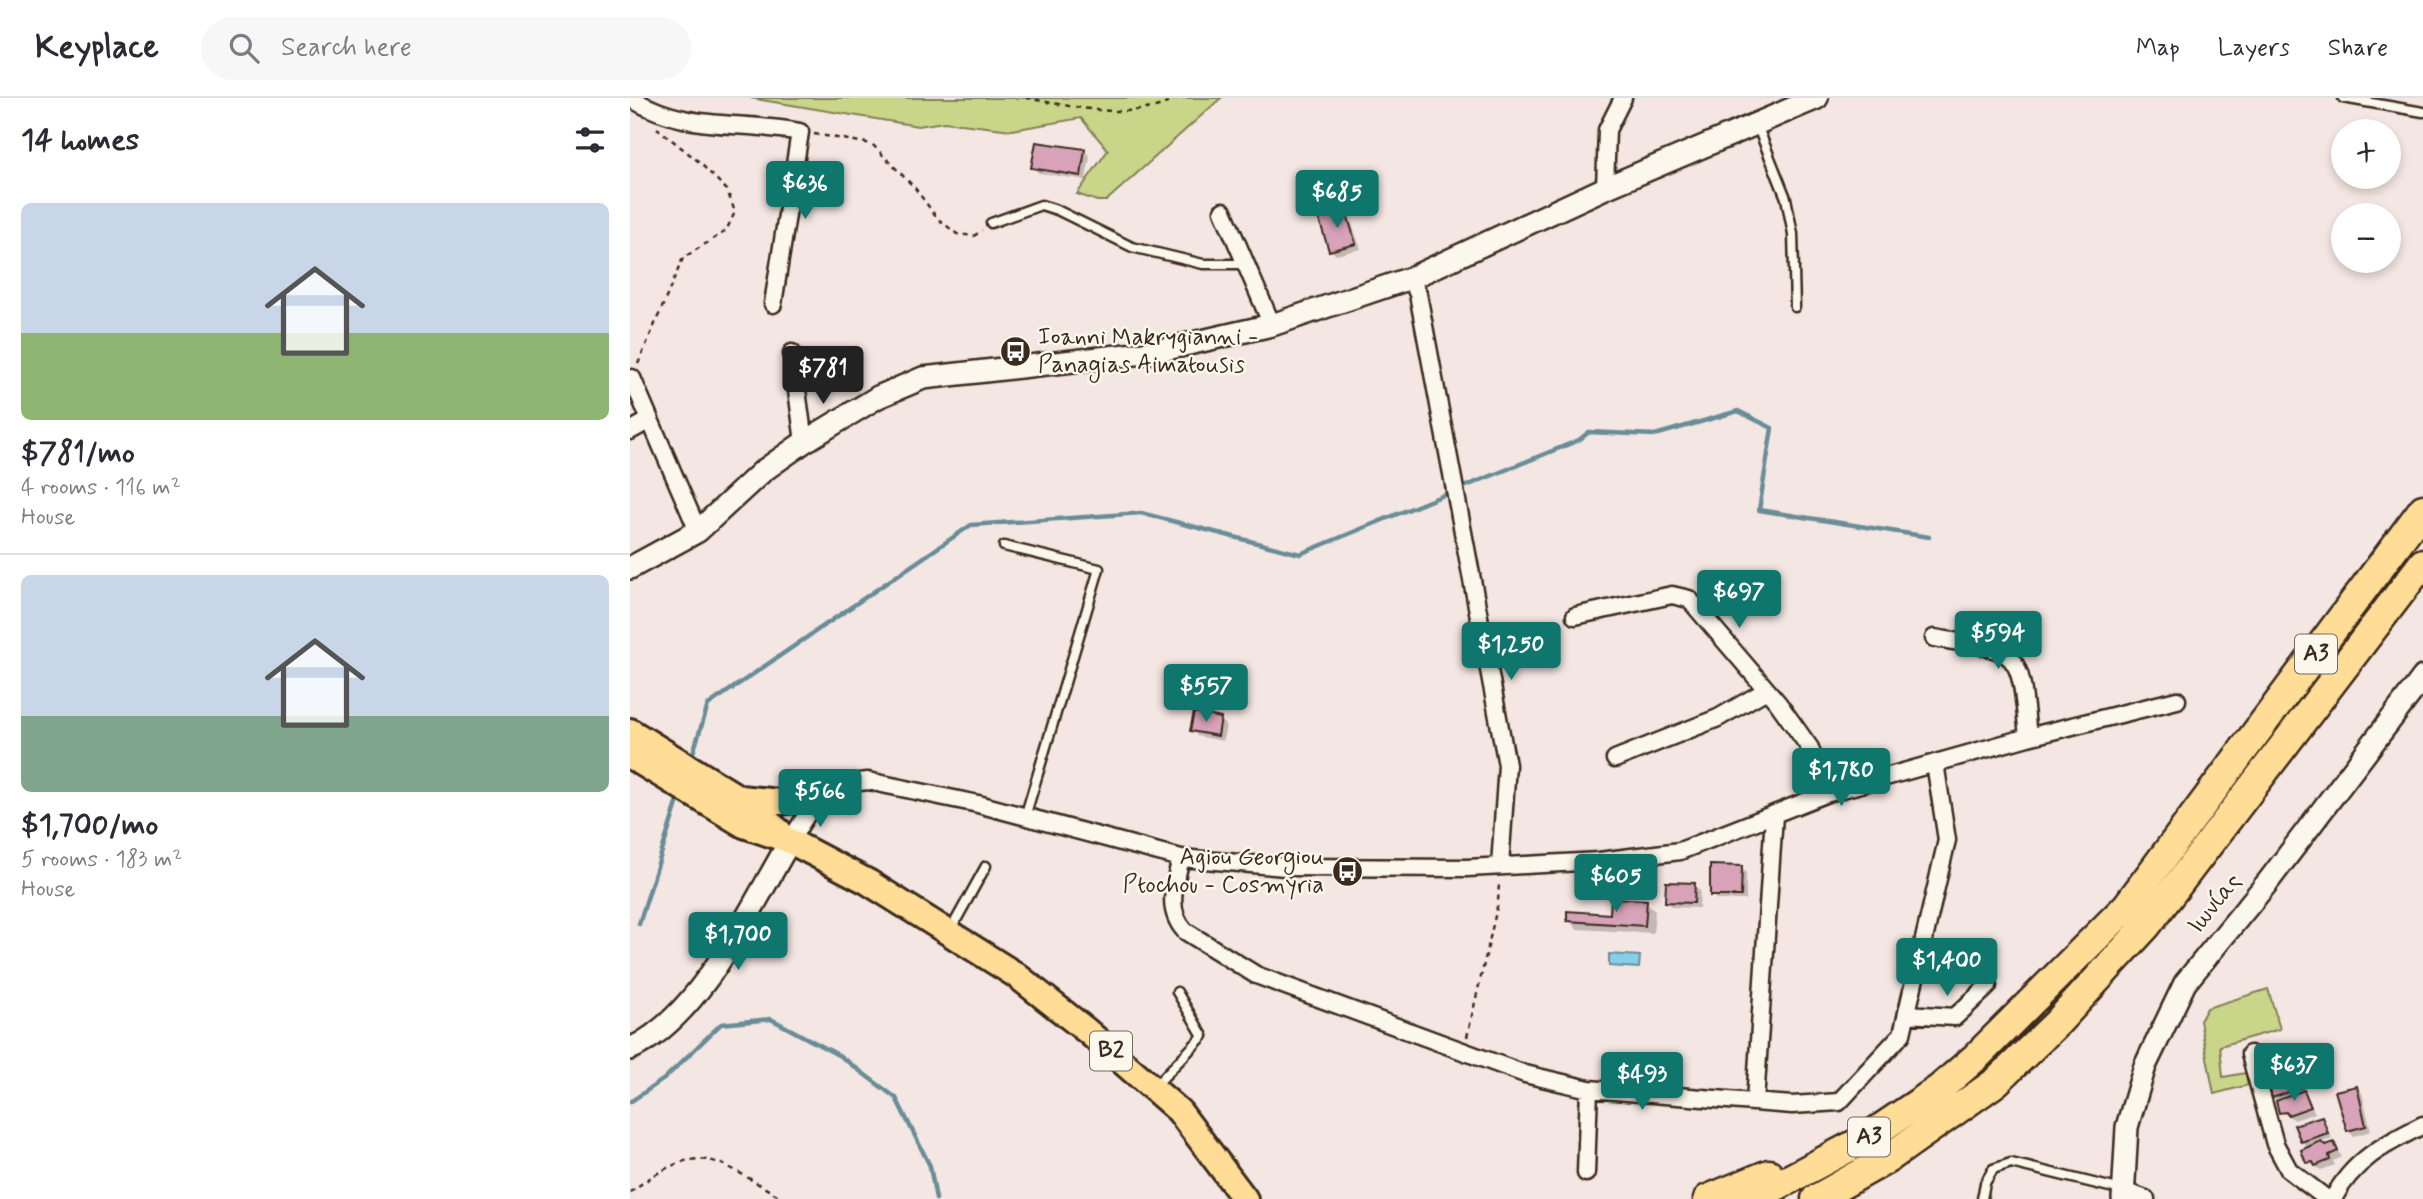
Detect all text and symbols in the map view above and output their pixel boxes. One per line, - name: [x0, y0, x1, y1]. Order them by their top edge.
- search box: [201, 17, 691, 80]
- text: Keyplace: [35, 26, 159, 70]
- icon: search: [225, 29, 263, 67]
- text: Search here: [281, 31, 412, 65]
- text: Map: [2136, 33, 2180, 64]
- text: Layers: [2218, 33, 2290, 64]
- text: Share: [2328, 33, 2388, 64]
- map controls: [2331, 119, 2401, 273]
- button: +: [2331, 119, 2401, 189]
- text: 14 homes: [21, 121, 139, 160]
- icon: filters: [571, 121, 609, 159]
- pin: $636: [764, 162, 846, 221]
- text: $636: [782, 169, 828, 199]
- pin: $685: [1296, 170, 1378, 230]
- text: $685: [1312, 178, 1362, 208]
- button: −: [2331, 203, 2401, 273]
- icon: home: [252, 248, 378, 374]
- place label: Ioanni Makrygianni - Panagias Aimatousis: [1038, 322, 1258, 383]
- bus stop icon: Ioanni Makrygianni - Panagias Aimatousis: [998, 334, 1032, 368]
- pin: $781: [782, 346, 864, 406]
- text: $781: [798, 354, 848, 384]
- text: $781/mo: [21, 434, 135, 473]
- text: 4 rooms · 116 m²: [21, 473, 181, 503]
- text: House: [21, 503, 75, 533]
- pin: $697: [1698, 570, 1780, 630]
- text: $697: [1713, 578, 1765, 608]
- pin: $594: [1957, 612, 2039, 671]
- text: $594: [1971, 619, 2025, 649]
- icon: home: [252, 620, 378, 746]
- pin: $1,250: [1454, 622, 1568, 682]
- text: $1,250: [1478, 630, 1544, 660]
- road number: A3: [2295, 634, 2337, 674]
- pin: $557: [1165, 664, 1247, 724]
- text: $557: [1180, 672, 1232, 702]
- pin: $1,780: [1784, 748, 1898, 808]
- text: $1,780: [1808, 756, 1874, 786]
- pin: $566: [779, 770, 861, 829]
- text: $566: [795, 777, 845, 807]
- text: $1,700/mo: [21, 806, 158, 845]
- place label: Agiou Georgiou Ptochou - Cosmyria: [1123, 842, 1324, 901]
- text: 5 rooms · 183 m²: [21, 845, 182, 875]
- bus stop icon: Agiou Georgiou Ptochou - Cosmyria: [1330, 854, 1364, 888]
- pin: $605: [1575, 854, 1657, 914]
- text: $605: [1590, 862, 1642, 892]
- street label: Ιωνίας: [2181, 867, 2249, 941]
- text: House: [21, 875, 75, 905]
- pin: $1,700: [681, 912, 795, 972]
- text: $1,700: [704, 920, 772, 950]
- pin: $1,400: [1890, 939, 2004, 998]
- text: $1,400: [1912, 946, 1982, 976]
- road number: B2: [1090, 1032, 1132, 1070]
- pin: $637: [2253, 1044, 2335, 1103]
- text: $637: [2270, 1051, 2318, 1081]
- pin: $493: [1601, 1052, 1683, 1112]
- text: $493: [1617, 1060, 1667, 1090]
- road number: A3: [1848, 1118, 1890, 1156]

